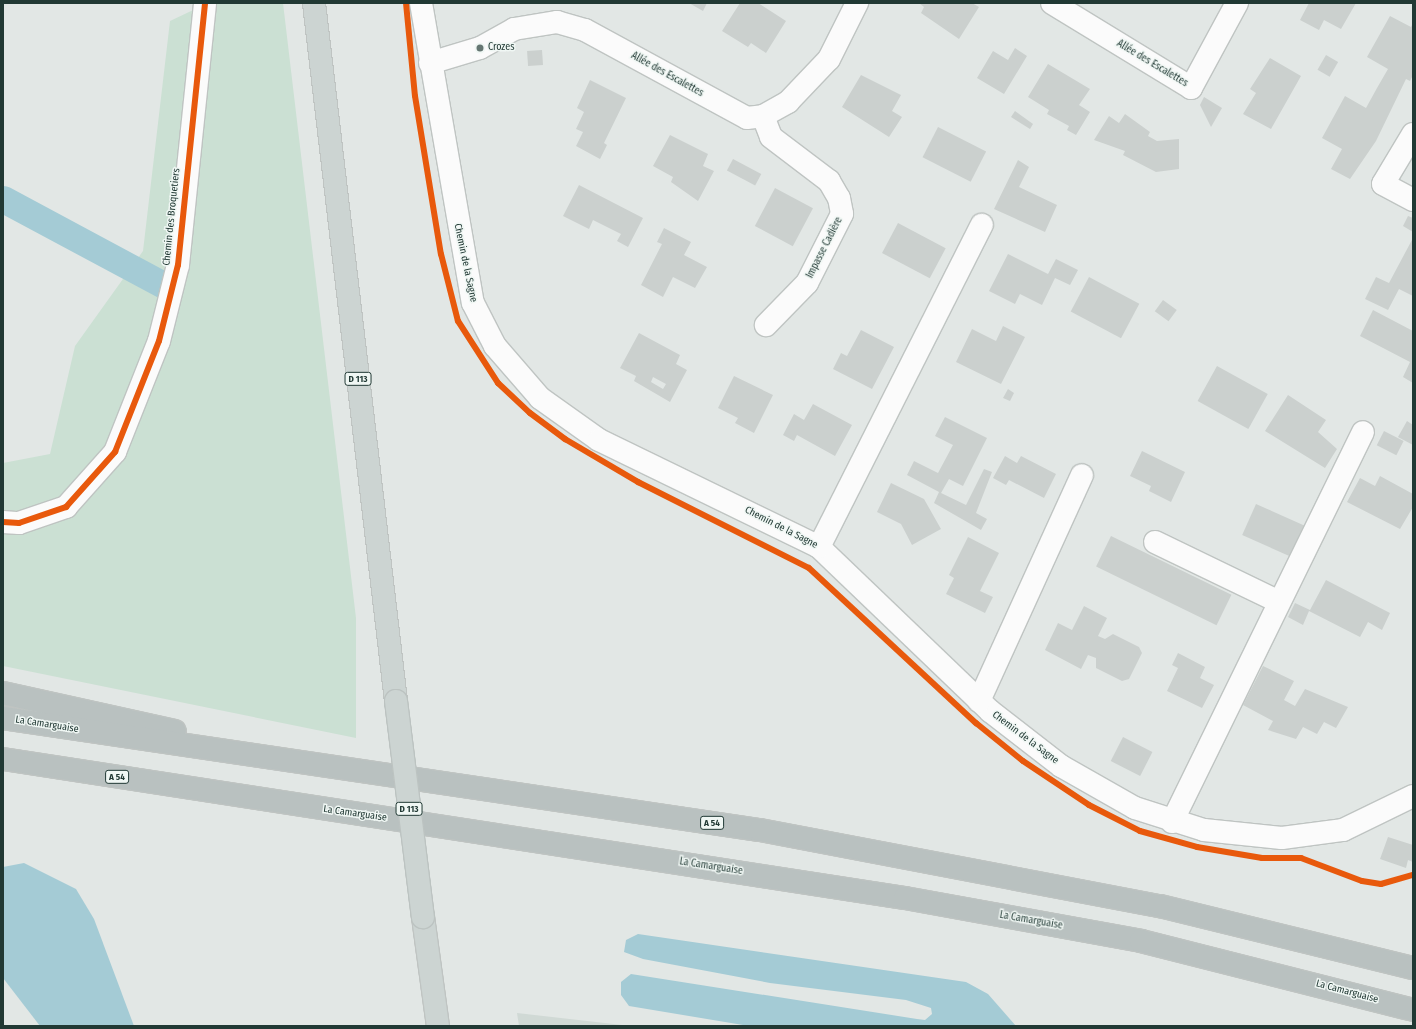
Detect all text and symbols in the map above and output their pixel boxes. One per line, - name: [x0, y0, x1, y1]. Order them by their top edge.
- street label: Allée des Escalettes: [1114, 38, 1190, 90]
- place label: Crozes: [488, 42, 514, 54]
- marker: Crozes: [475, 43, 485, 53]
- street label: Allée des Escalettes: [629, 50, 705, 100]
- street label: Chemin des Broquetiers: [161, 168, 183, 266]
- street label: Impasse Cadière: [804, 215, 846, 281]
- street label: Chemin de la Sagne: [451, 223, 479, 303]
- road number: D 113: [344, 372, 372, 386]
- street label: Chemin de la Sagne: [743, 504, 819, 552]
- street label: Chemin de la Sagne: [989, 709, 1061, 767]
- street label: La Camarguaise: [15, 714, 79, 736]
- road number: A 54: [105, 770, 129, 784]
- road number: D 113: [395, 802, 423, 816]
- street label: La Camarguaise: [323, 804, 387, 824]
- road number: A 54: [700, 816, 724, 830]
- street label: La Camarguaise: [679, 856, 743, 878]
- street label: La Camarguaise: [998, 910, 1064, 932]
- street label: La Camarguaise: [1315, 978, 1379, 1006]

